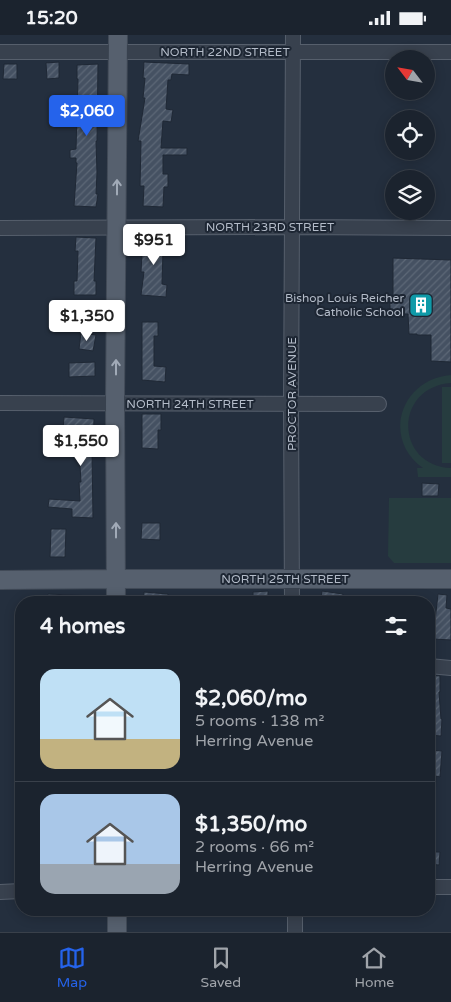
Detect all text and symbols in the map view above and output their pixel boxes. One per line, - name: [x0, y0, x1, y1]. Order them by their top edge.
- text: 15:20: [25, 7, 78, 29]
- street label: NORTH 22ND STREET: [160, 45, 291, 59]
- north arrow: [385, 50, 435, 100]
- map controls: [385, 50, 435, 220]
- pin: $2,060: [46, 94, 128, 137]
- text: $2,060: [60, 101, 114, 121]
- button: locate: [385, 110, 435, 160]
- button: layers: [385, 170, 435, 220]
- one-way arrow: [112, 180, 121, 196]
- street label: NORTH 23RD STREET: [206, 220, 335, 234]
- pin: $951: [124, 223, 184, 266]
- text: $951: [134, 230, 174, 250]
- place label: Bishop Louis Reicher Catholic School: [285, 291, 404, 319]
- building icon: Bishop Louis Reicher Catholic School: [408, 292, 434, 318]
- pin: $1,350: [46, 299, 128, 342]
- text: $1,350: [60, 306, 114, 326]
- street label: PROCTOR AVENUE: [285, 337, 299, 451]
- one-way arrow: [111, 360, 120, 376]
- street label: NORTH 24TH STREET: [126, 397, 254, 411]
- pin: $1,550: [40, 425, 122, 467]
- text: $1,550: [54, 431, 108, 451]
- one-way arrow: [111, 522, 121, 538]
- street label: NORTH 25TH STREET: [221, 572, 349, 586]
- icon: filters: [382, 612, 410, 640]
- text: 4 homes: [40, 614, 125, 639]
- text: $2,060/mo: [195, 686, 307, 711]
- icon: home: [80, 689, 140, 749]
- text: 5 rooms · 138 m²: [195, 711, 324, 731]
- text: Herring Avenue: [195, 731, 313, 751]
- text: $1,350/mo: [195, 812, 307, 837]
- icon: home: [80, 814, 140, 874]
- text: 2 rooms · 66 m²: [195, 837, 314, 857]
- text: Herring Avenue: [195, 857, 313, 877]
- tab: Map: [57, 944, 87, 991]
- tab: Saved: [201, 944, 241, 991]
- tab: Home: [355, 944, 394, 991]

